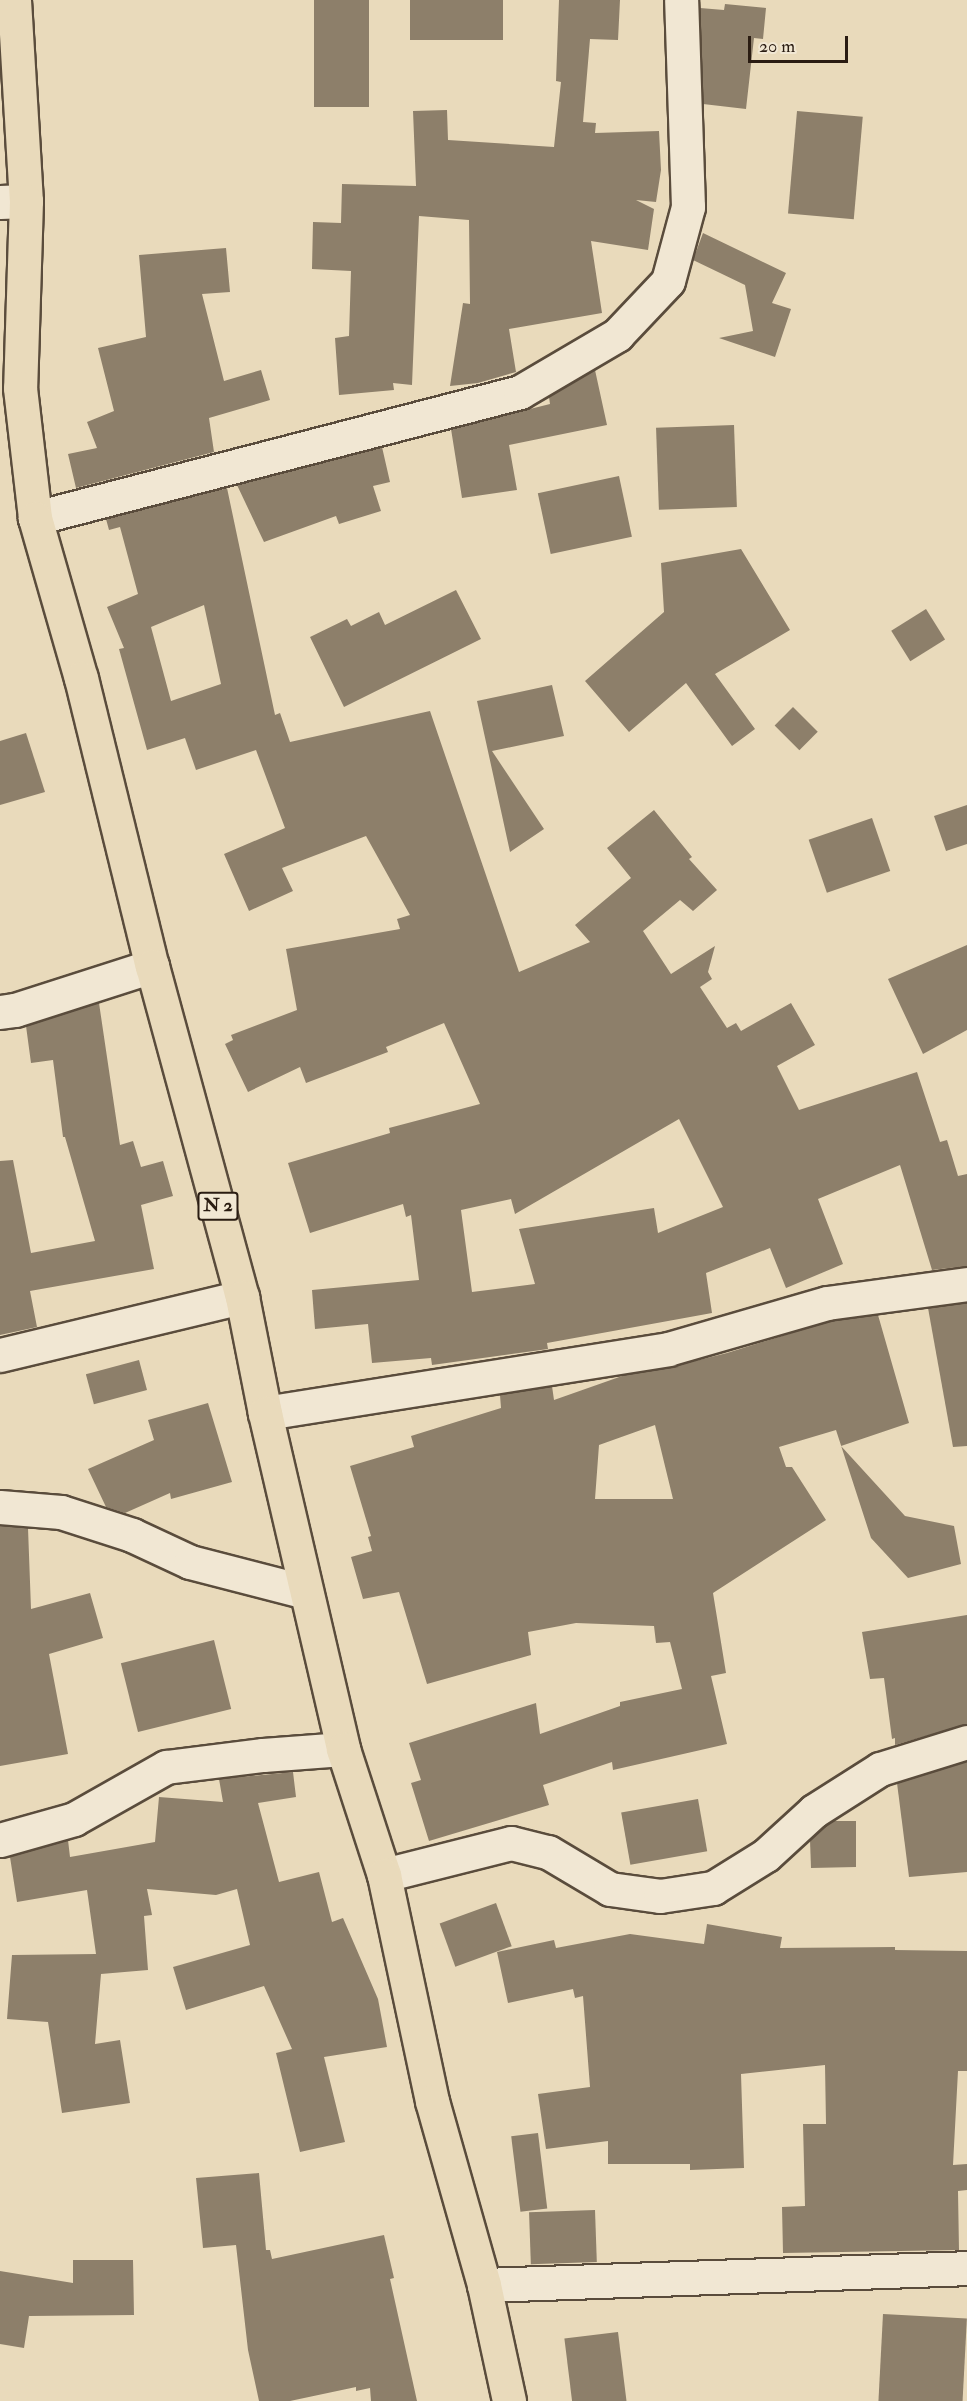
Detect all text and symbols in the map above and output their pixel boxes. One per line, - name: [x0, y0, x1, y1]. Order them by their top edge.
- scale bar: [751, 24, 852, 62]
- text: 20 m: [759, 35, 795, 58]
- road number: N 2: [197, 1191, 239, 1221]

